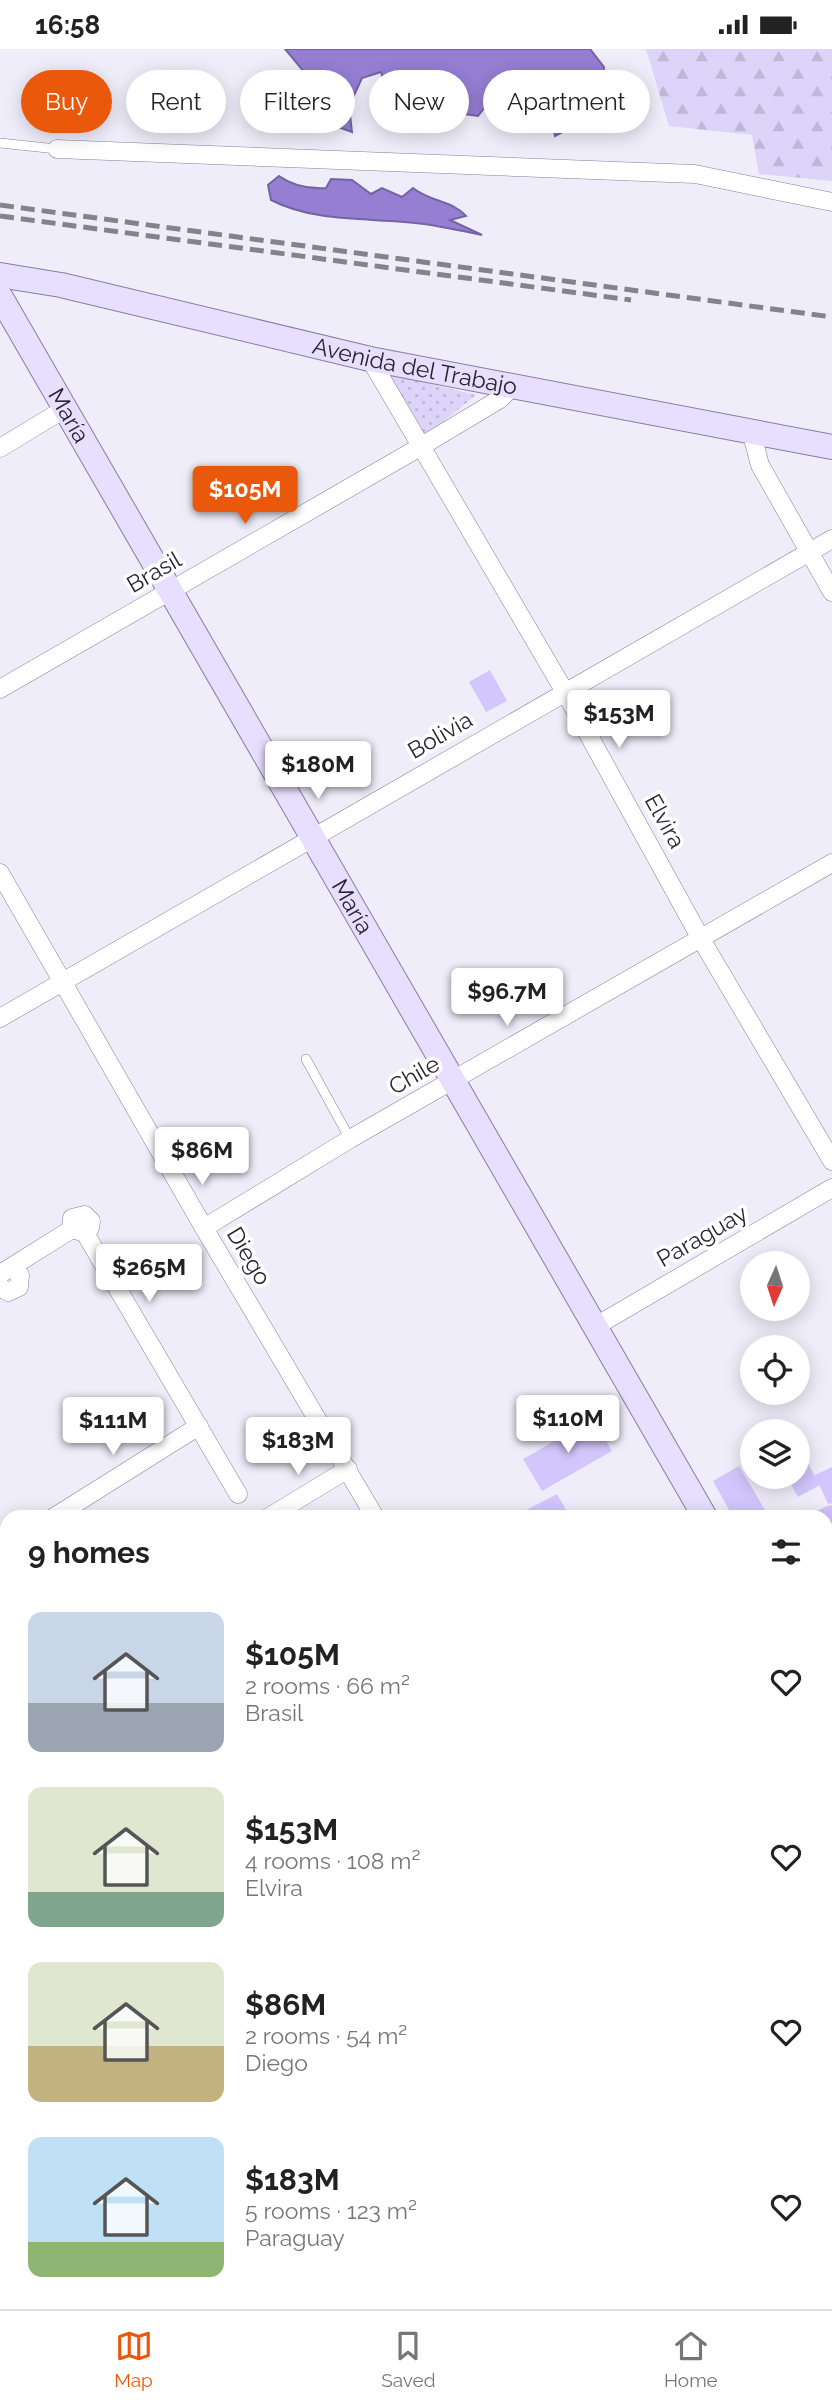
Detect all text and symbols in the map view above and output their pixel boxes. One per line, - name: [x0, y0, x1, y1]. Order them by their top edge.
- text: 16:58: [35, 10, 100, 40]
- chip: Buy: [21, 70, 112, 133]
- chip: Rent: [126, 70, 226, 133]
- chip: Filters: [240, 70, 355, 133]
- chip: New: [369, 70, 469, 133]
- chip: Apartment: [483, 70, 650, 133]
- street label: Avenida del Trabajo: [310, 332, 519, 400]
- street label: María: [43, 383, 96, 447]
- pin: $105M: [196, 467, 294, 526]
- text: $105M: [209, 475, 281, 502]
- street label: Brasil: [122, 545, 186, 598]
- pin: $153M: [570, 691, 668, 750]
- text: $153M: [583, 699, 655, 726]
- street label: Bolivia: [403, 705, 477, 764]
- pin: $180M: [269, 741, 367, 801]
- text: $180M: [281, 750, 355, 777]
- street label: Elvira: [640, 789, 691, 853]
- street label: María: [327, 874, 379, 938]
- pin: $96.7M: [450, 969, 564, 1028]
- text: $96.7M: [467, 977, 547, 1004]
- street label: Chile: [384, 1049, 444, 1100]
- pin: $86M: [161, 1127, 243, 1187]
- text: $86M: [171, 1136, 233, 1163]
- street label: Paraguay: [652, 1199, 752, 1272]
- street label: Diego: [222, 1222, 277, 1290]
- pin: $265M: [100, 1245, 198, 1304]
- north arrow: [740, 1251, 810, 1321]
- map controls: [740, 1251, 810, 1489]
- text: $265M: [112, 1253, 186, 1280]
- button: locate: [740, 1335, 810, 1405]
- pin: $110M: [519, 1395, 617, 1455]
- pin: $111M: [64, 1397, 162, 1457]
- text: $110M: [532, 1404, 604, 1431]
- text: $111M: [79, 1406, 147, 1433]
- pin: $183M: [249, 1417, 347, 1477]
- button: layers: [740, 1419, 810, 1489]
- text: $183M: [262, 1426, 334, 1453]
- icon: filters: [767, 1533, 805, 1571]
- text: 9 homes: [28, 1535, 150, 1570]
- text: $105M: [245, 1637, 340, 1672]
- icon: home: [84, 1640, 168, 1724]
- icon: heart: [767, 1663, 805, 1701]
- text: 2 rooms · 66 m²: [245, 1672, 410, 1699]
- text: Brasil: [245, 1699, 303, 1726]
- text: $153M: [245, 1812, 338, 1847]
- icon: home: [84, 1815, 168, 1899]
- icon: heart: [767, 1838, 805, 1876]
- text: 4 rooms · 108 m²: [245, 1847, 420, 1874]
- text: Elvira: [245, 1874, 303, 1901]
- text: $86M: [245, 1987, 326, 2022]
- icon: home: [84, 1990, 168, 2074]
- icon: heart: [767, 2013, 805, 2051]
- text: 2 rooms · 54 m²: [245, 2022, 407, 2049]
- text: Diego: [245, 2049, 308, 2076]
- text: $183M: [245, 2162, 340, 2197]
- icon: home: [84, 2165, 168, 2249]
- icon: heart: [767, 2188, 805, 2226]
- text: 5 rooms · 123 m²: [245, 2197, 417, 2224]
- text: Paraguay: [245, 2224, 345, 2251]
- tab: Map: [114, 2327, 153, 2391]
- tab: Saved: [381, 2327, 436, 2391]
- tab: Home: [664, 2327, 718, 2391]

